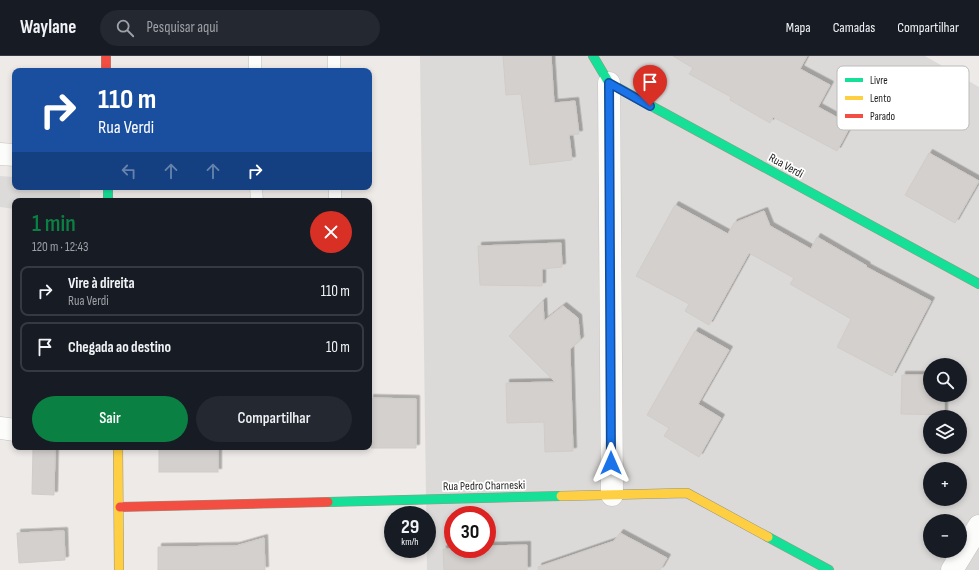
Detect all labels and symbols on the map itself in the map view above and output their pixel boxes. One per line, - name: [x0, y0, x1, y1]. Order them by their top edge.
- pin: [633, 65, 667, 106]
- legend: [837, 66, 969, 130]
- text: Livre: [870, 74, 888, 87]
- text: Lento: [870, 92, 891, 105]
- text: Parado: [870, 110, 896, 123]
- street label: Rua Verdi: [766, 150, 806, 182]
- position arrow: [590, 442, 632, 484]
- street label: Rua Pedro Charneski: [443, 478, 525, 494]
- speed limit sign: 30: [444, 506, 496, 558]

